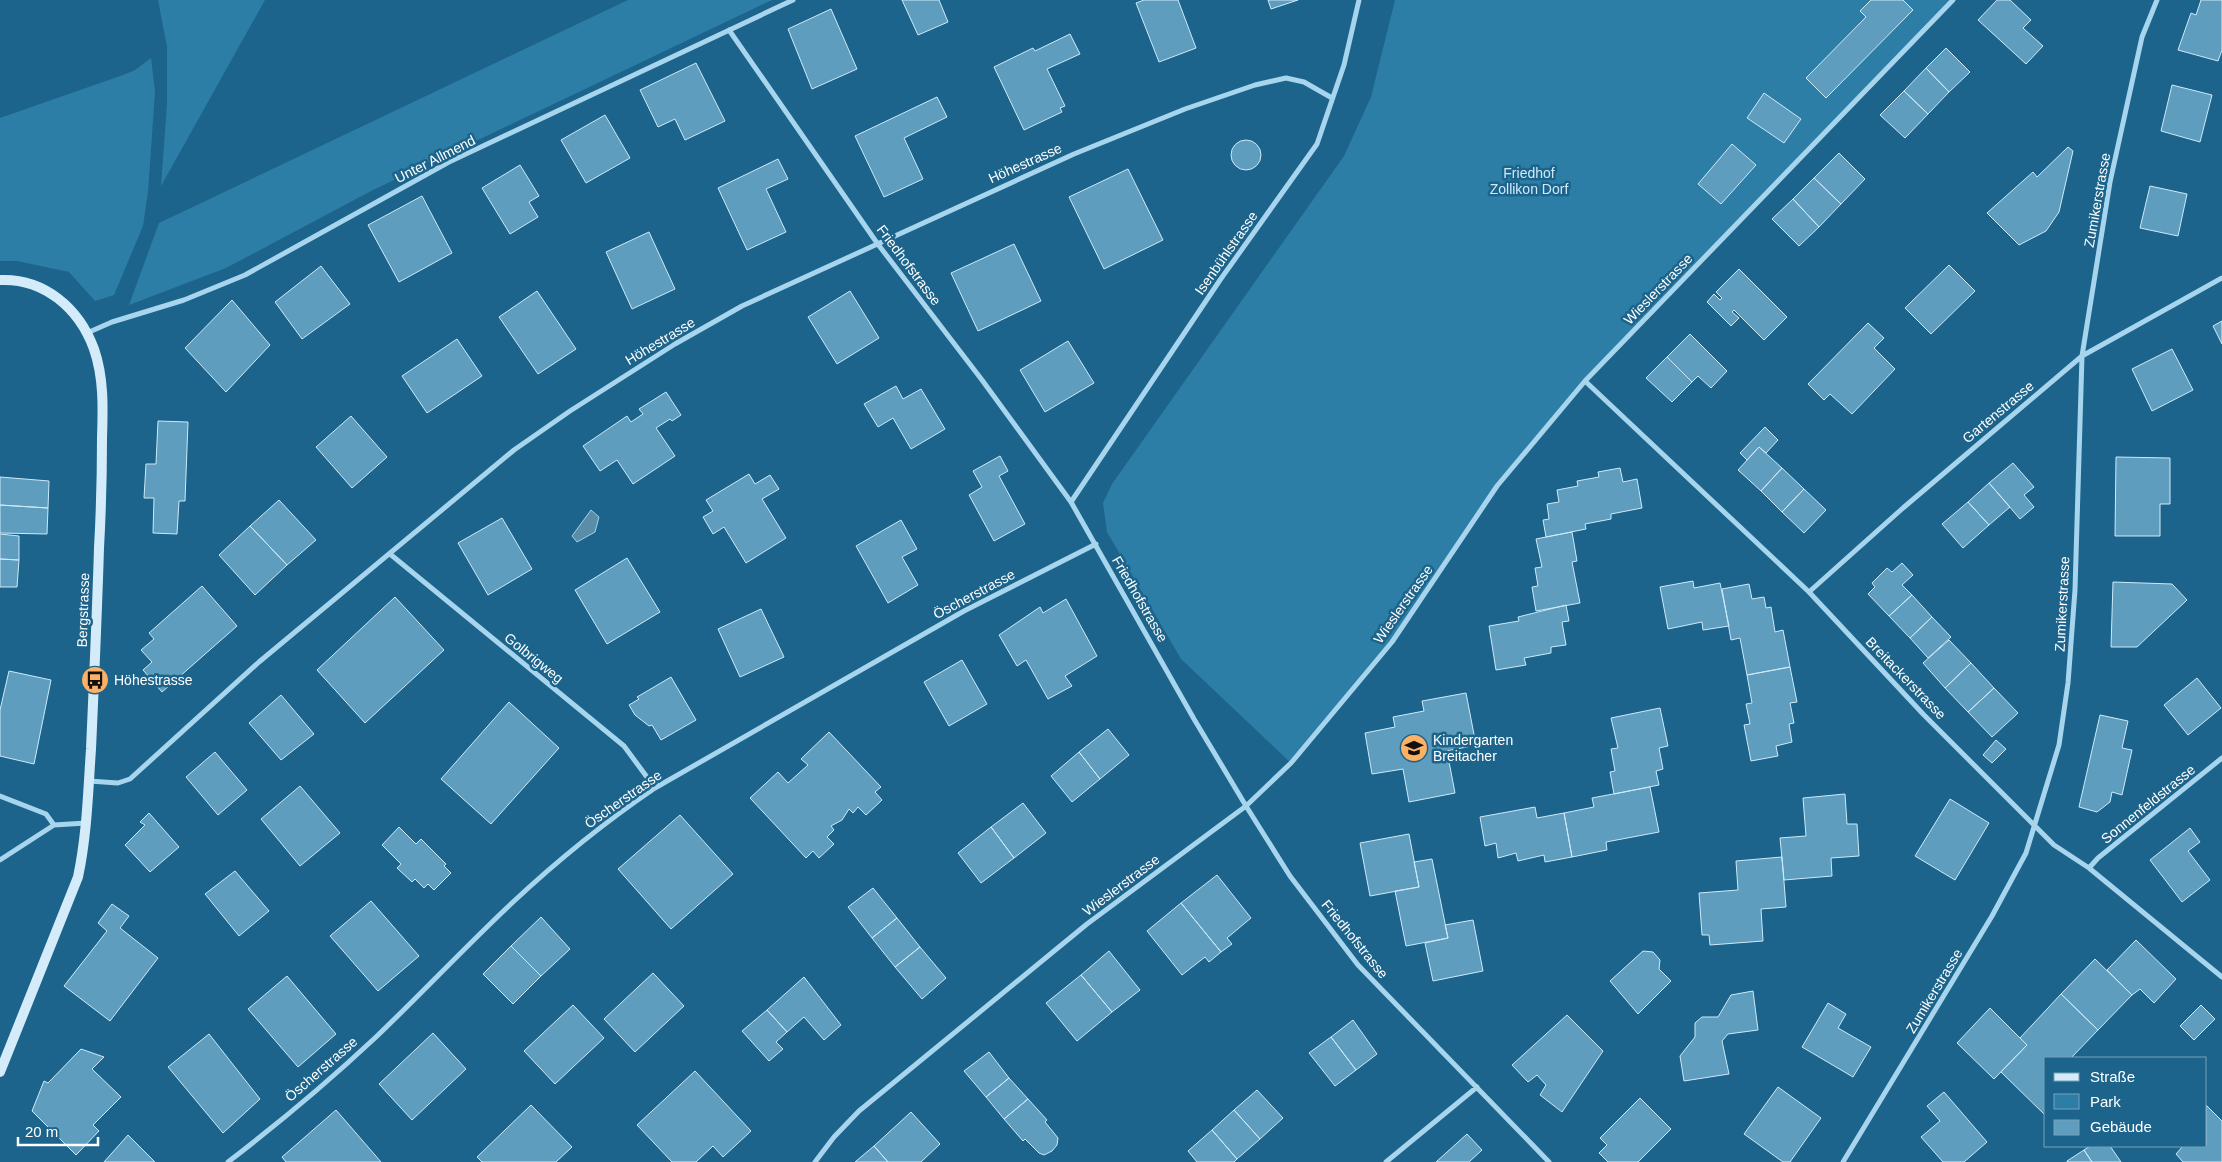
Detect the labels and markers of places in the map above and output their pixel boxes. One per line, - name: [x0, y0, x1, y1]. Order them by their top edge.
- bus stop icon: Höhestrasse: [80, 665, 110, 695]
- place label: Höhestrasse: [114, 672, 193, 688]
- place label: Kindergarten Breitacher: [1433, 732, 1513, 764]
- school or university icon: Kindergarten Breitacher: [1399, 733, 1429, 763]

